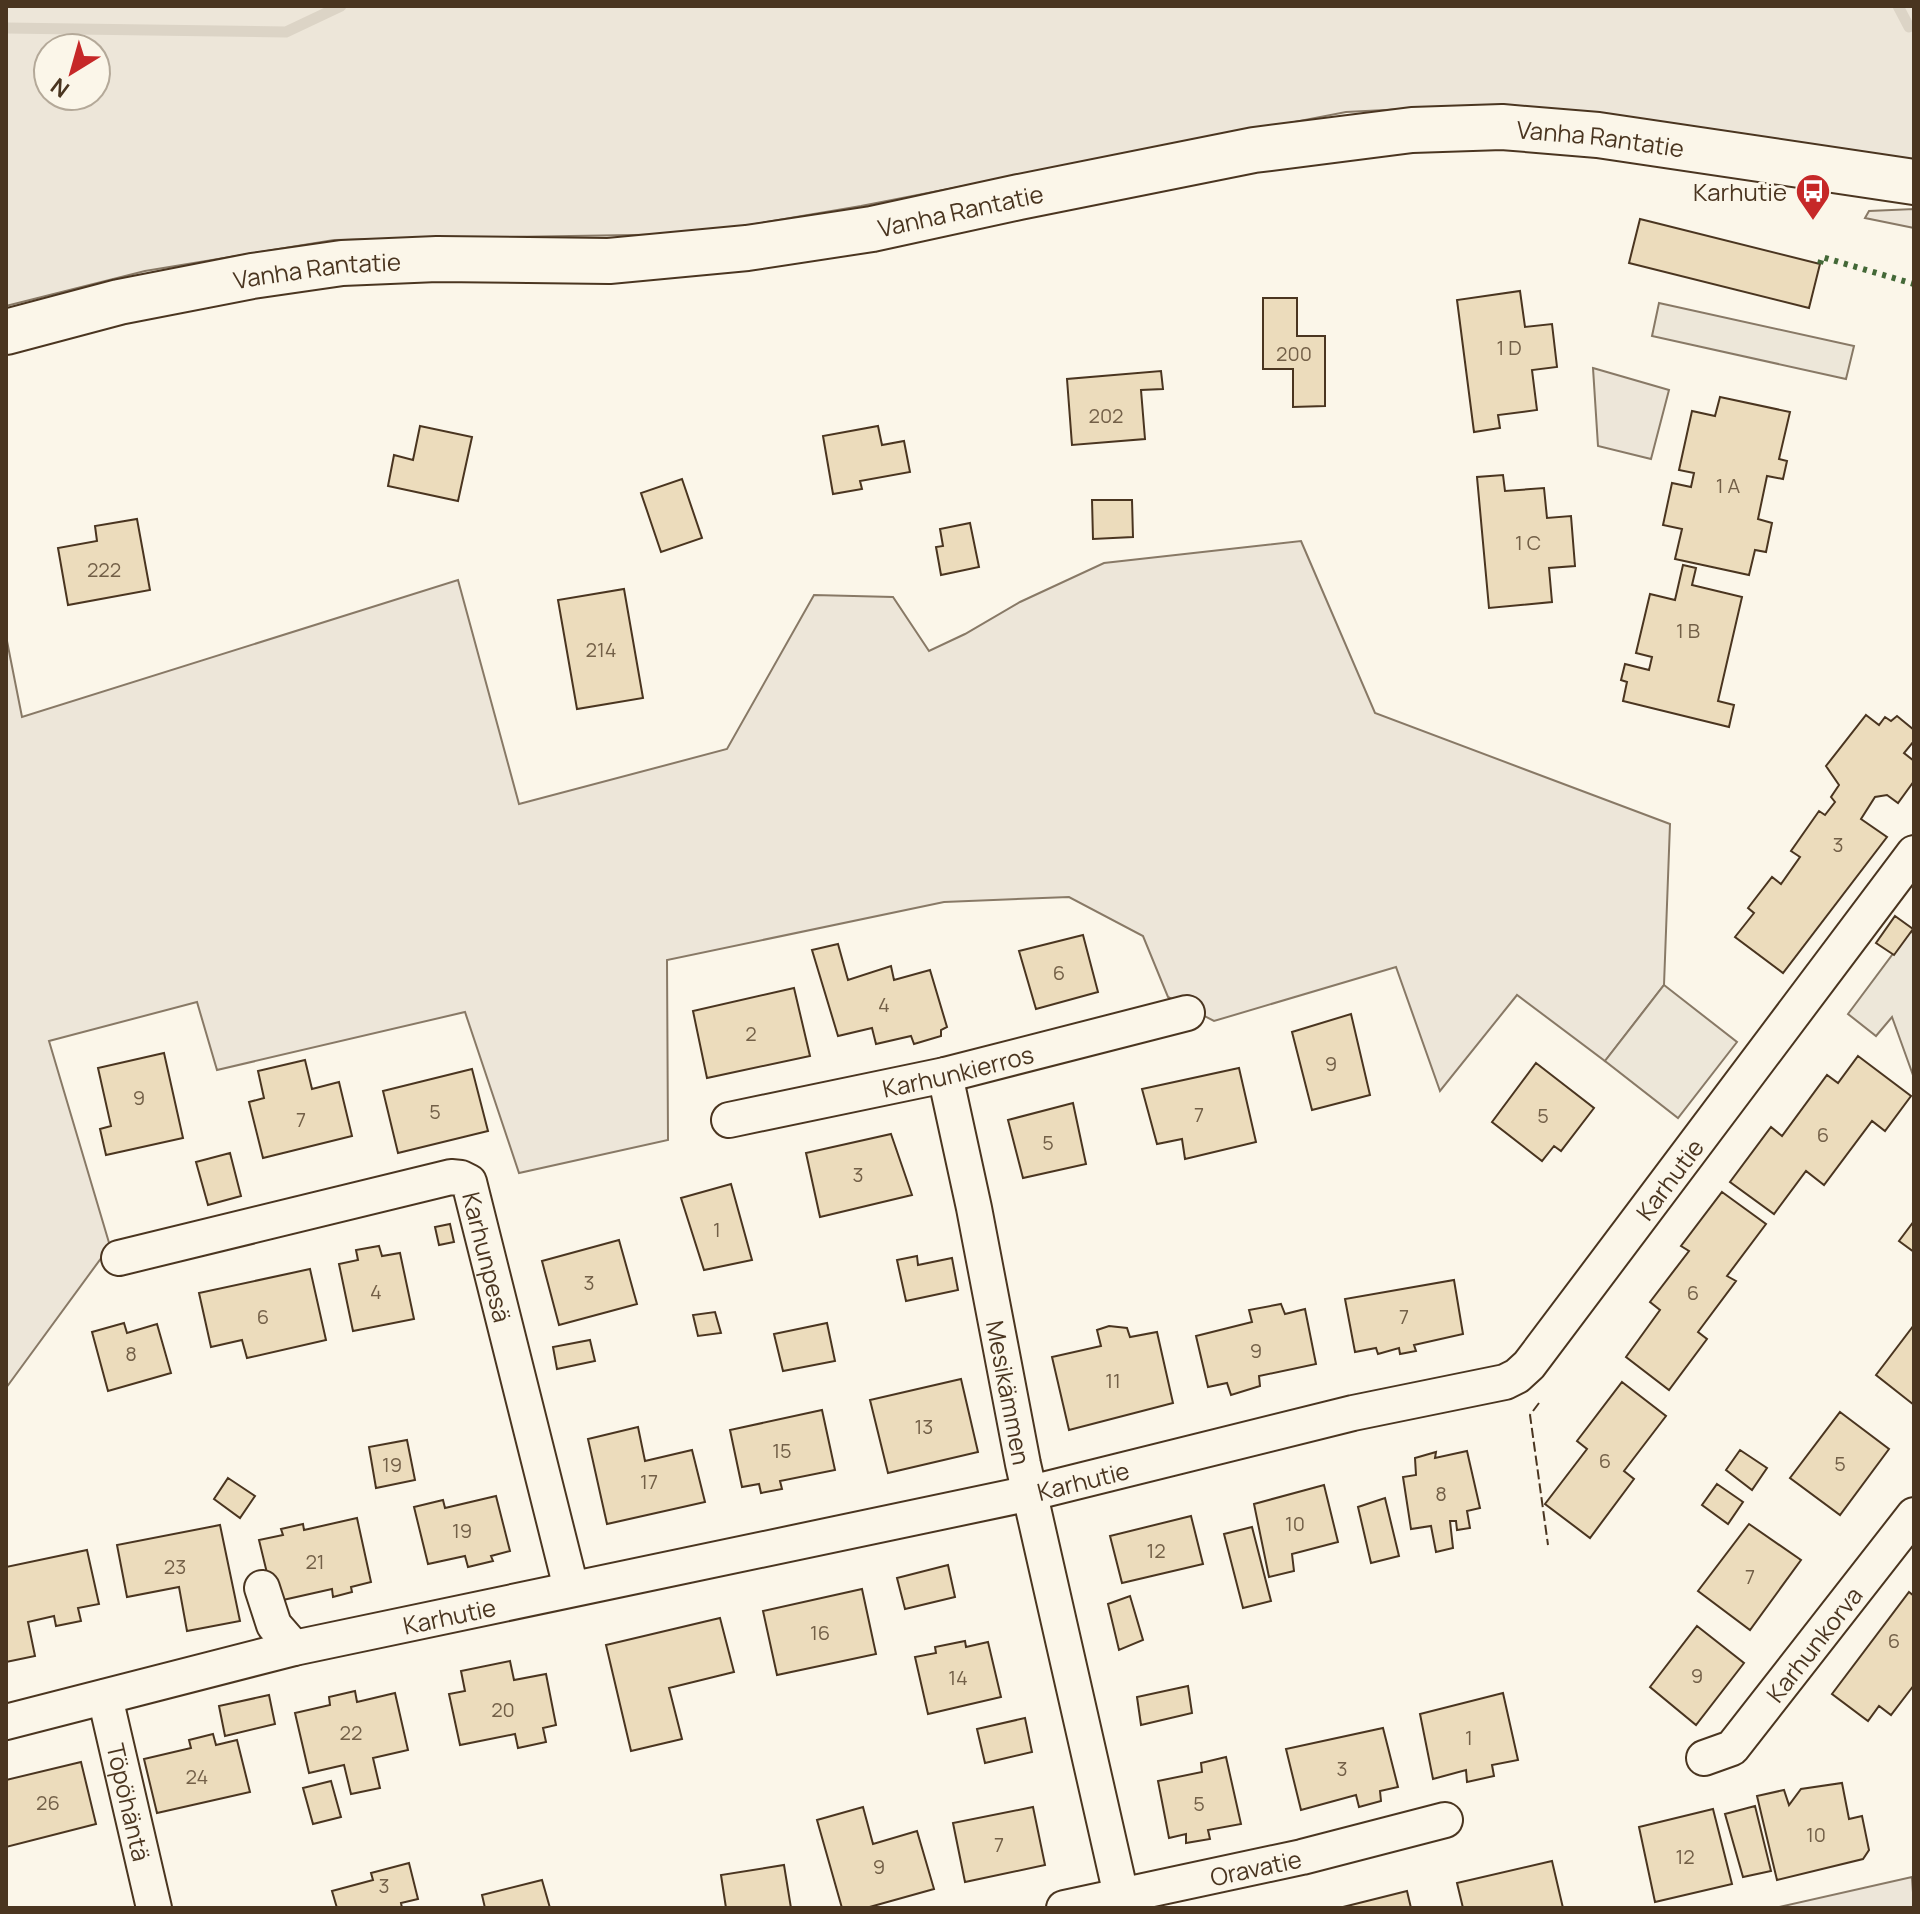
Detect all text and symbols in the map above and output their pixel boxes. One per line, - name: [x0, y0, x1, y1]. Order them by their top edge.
- north arrow: [32, 32, 112, 112]
- text: N: [45, 71, 75, 105]
- street label: Vanha Rantatie: [1515, 112, 1686, 164]
- bus stop icon: Karhutie: [1794, 172, 1832, 222]
- place label: Karhutie: [1693, 175, 1787, 208]
- street label: Vanha Rantatie: [875, 176, 1046, 244]
- street label: Vanha Rantatie: [231, 244, 401, 296]
- house number: 1 D: [1496, 334, 1522, 361]
- house number: 200: [1276, 340, 1312, 367]
- house number: 202: [1089, 402, 1124, 429]
- house number: 1 A: [1716, 472, 1741, 499]
- house number: 1 C: [1515, 529, 1541, 556]
- house number: 222: [87, 556, 121, 583]
- house number: 1 B: [1676, 617, 1700, 644]
- house number: 214: [586, 636, 617, 663]
- house number: 3: [1832, 831, 1844, 858]
- house number: 6: [1053, 959, 1065, 986]
- house number: 4: [878, 991, 890, 1018]
- house number: 2: [745, 1020, 757, 1047]
- street label: Karhunkierros: [879, 1037, 1037, 1104]
- house number: 9: [1325, 1050, 1337, 1077]
- house number: 9: [133, 1084, 145, 1111]
- house number: 5: [429, 1098, 441, 1125]
- house number: 7: [1194, 1101, 1204, 1128]
- house number: 5: [1537, 1102, 1549, 1129]
- house number: 7: [296, 1106, 306, 1133]
- house number: 6: [1817, 1121, 1829, 1148]
- house number: 5: [1042, 1129, 1054, 1156]
- street label: Karhutie: [1628, 1131, 1710, 1226]
- house number: 3: [852, 1161, 864, 1188]
- street label: Karhunpesä: [456, 1188, 520, 1326]
- house number: 1: [713, 1216, 721, 1243]
- house number: 3: [583, 1269, 595, 1296]
- house number: 4: [370, 1278, 382, 1305]
- house number: 6: [1687, 1279, 1699, 1306]
- house number: 6: [257, 1303, 269, 1330]
- house number: 7: [1399, 1303, 1409, 1330]
- street label: Mesikämmen: [979, 1318, 1039, 1467]
- house number: 9: [1250, 1337, 1262, 1364]
- house number: 8: [125, 1340, 137, 1367]
- house number: 11: [1105, 1367, 1121, 1394]
- house number: 13: [915, 1413, 933, 1440]
- house number: 15: [772, 1437, 792, 1464]
- house number: 6: [1599, 1447, 1611, 1474]
- house number: 5: [1834, 1450, 1846, 1477]
- house number: 19: [382, 1451, 402, 1478]
- street label: Karhutie: [1033, 1453, 1133, 1507]
- house number: 17: [640, 1468, 658, 1495]
- house number: 8: [1435, 1480, 1447, 1507]
- house number: 10: [1285, 1510, 1305, 1537]
- house number: 19: [452, 1517, 472, 1544]
- house number: 12: [1146, 1537, 1166, 1564]
- house number: 21: [305, 1548, 325, 1575]
- house number: 23: [164, 1553, 186, 1580]
- house number: 7: [1745, 1563, 1755, 1590]
- street label: Karhunkorva: [1758, 1579, 1869, 1708]
- street label: Karhutie: [400, 1590, 499, 1641]
- house number: 16: [810, 1619, 830, 1646]
- house number: 6: [1888, 1627, 1900, 1654]
- house number: 9: [1691, 1662, 1703, 1689]
- house number: 14: [948, 1664, 968, 1691]
- house number: 20: [491, 1696, 515, 1723]
- house number: 22: [340, 1719, 362, 1746]
- house number: 1: [1465, 1724, 1473, 1751]
- street label: Töpöhäntä: [100, 1740, 159, 1864]
- house number: 3: [1336, 1755, 1348, 1782]
- house number: 24: [186, 1763, 208, 1790]
- house number: 26: [36, 1789, 60, 1816]
- house number: 5: [1193, 1790, 1205, 1817]
- house number: 10: [1806, 1821, 1826, 1848]
- house number: 7: [994, 1831, 1004, 1858]
- street label: Oravatie: [1207, 1841, 1304, 1893]
- house number: 12: [1675, 1843, 1695, 1870]
- house number: 9: [873, 1853, 885, 1880]
- house number: 3: [378, 1872, 390, 1899]

